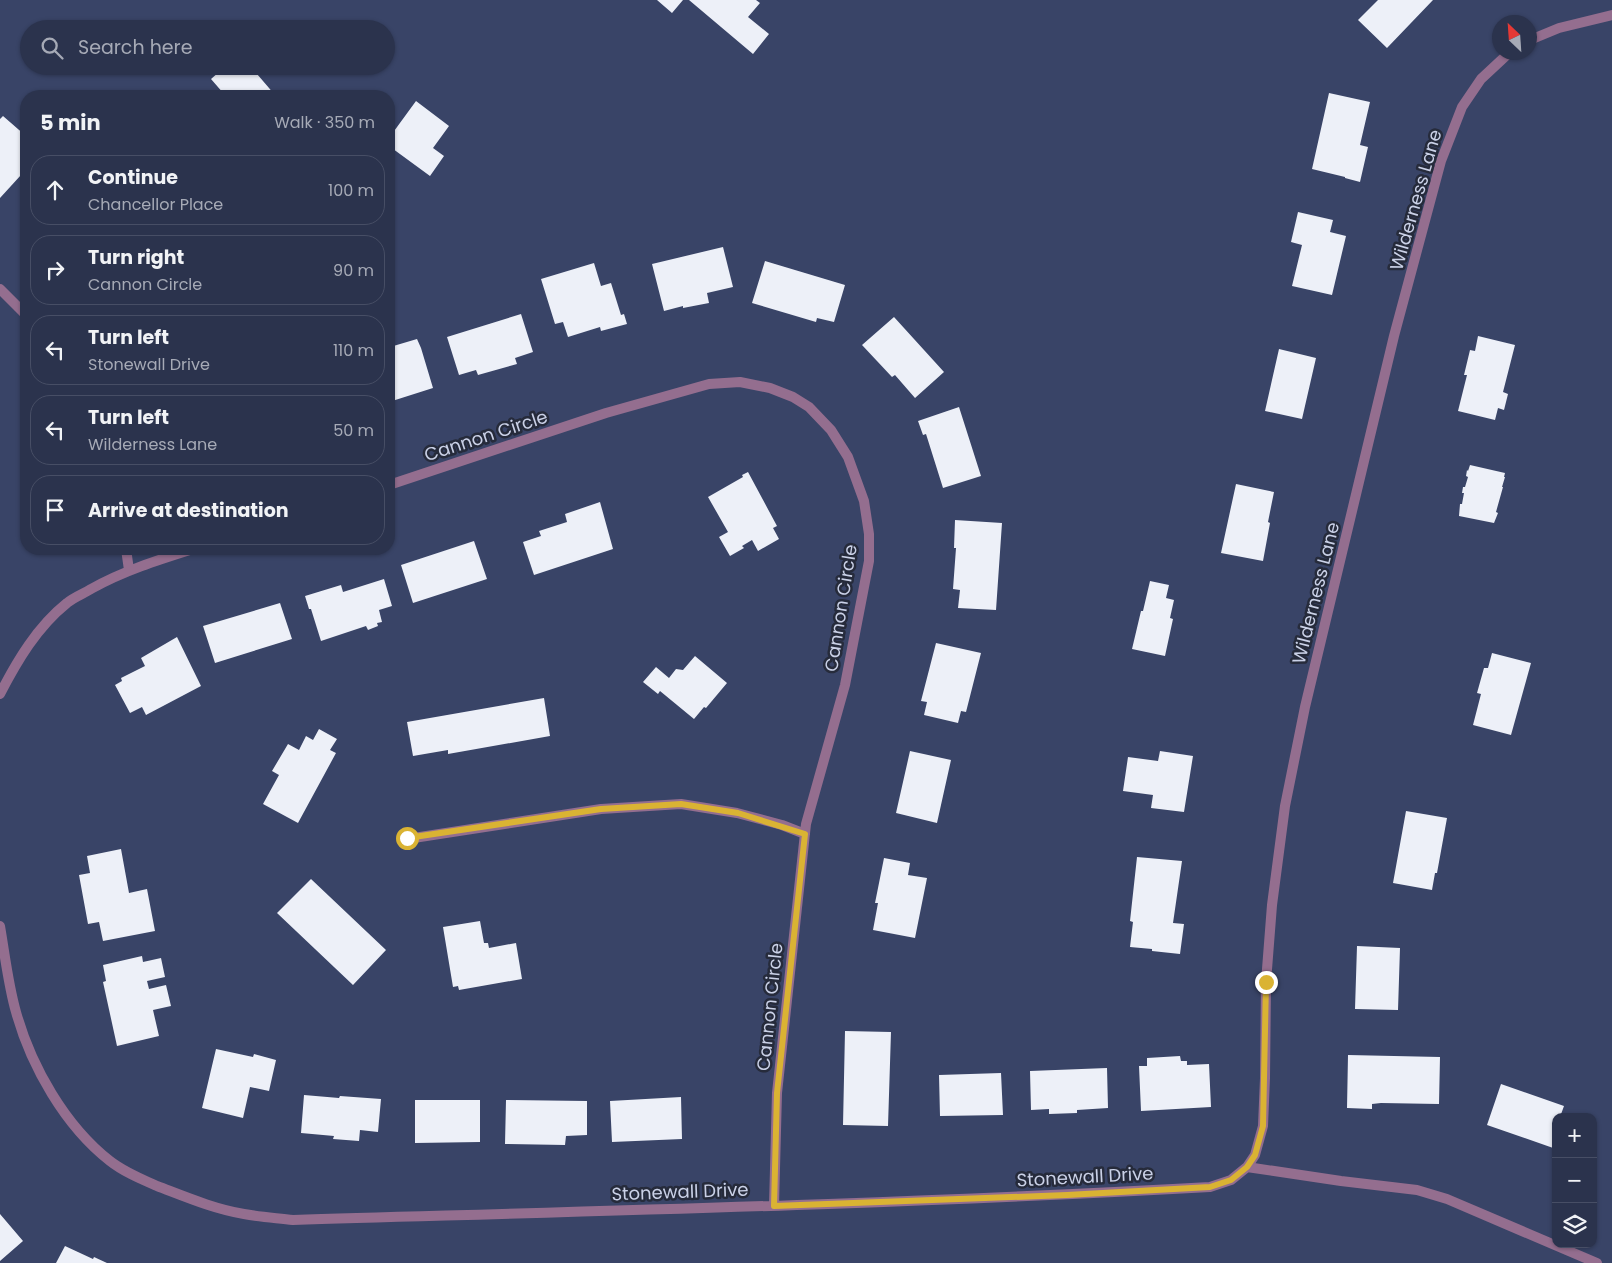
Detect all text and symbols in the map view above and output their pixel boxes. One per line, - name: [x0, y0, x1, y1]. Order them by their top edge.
- north arrow: [1492, 15, 1537, 60]
- search box: [20, 20, 395, 75]
- icon: search: [38, 34, 66, 62]
- text: Search here: [78, 34, 192, 61]
- text: 5 min: [40, 108, 101, 137]
- text: Walk · 350 m: [274, 111, 375, 134]
- street label: Wilderness Lane: [1383, 127, 1448, 273]
- text: Continue: [88, 164, 178, 191]
- icon: ahead: [41, 176, 69, 204]
- text: 100 m: [328, 179, 374, 202]
- text: Chancellor Place: [88, 193, 223, 216]
- text: Turn right: [88, 244, 184, 271]
- icon: right: [41, 256, 69, 284]
- text: 90 m: [333, 259, 374, 282]
- text: Cannon Circle: [88, 273, 202, 296]
- text: Turn left: [88, 324, 169, 351]
- icon: left: [41, 336, 69, 364]
- text: 110 m: [333, 339, 374, 362]
- text: Stonewall Drive: [88, 353, 210, 376]
- text: Turn left: [88, 404, 169, 431]
- street label: Cannon Circle: [421, 404, 551, 467]
- icon: left: [41, 416, 69, 444]
- text: 50 m: [333, 419, 374, 442]
- text: Wilderness Lane: [88, 433, 217, 456]
- icon: arrive: [41, 496, 69, 524]
- text: Arrive at destination: [88, 497, 289, 524]
- street label: Wilderness Lane: [1286, 519, 1345, 666]
- street label: Cannon Circle: [818, 542, 863, 673]
- route start: [396, 827, 419, 850]
- street label: Cannon Circle: [750, 942, 789, 1072]
- route end: [1255, 971, 1278, 994]
- map controls: [1552, 1113, 1597, 1248]
- button: +: [1552, 1113, 1597, 1158]
- button: −: [1552, 1158, 1597, 1203]
- street label: Stonewall Drive: [1016, 1160, 1154, 1193]
- street label: Stonewall Drive: [611, 1177, 749, 1206]
- button: layers: [1552, 1203, 1597, 1248]

